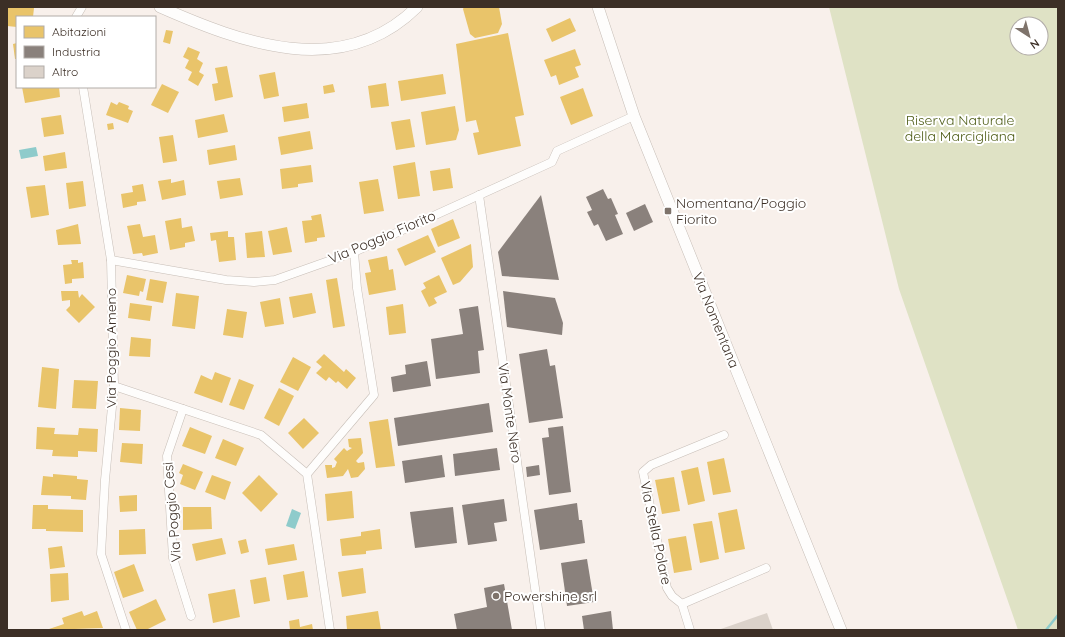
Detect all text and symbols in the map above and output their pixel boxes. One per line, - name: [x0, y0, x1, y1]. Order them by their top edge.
- legend: [16, 16, 156, 88]
- north arrow: [1009, 16, 1049, 56]
- text: Abitazioni: [52, 24, 106, 39]
- text: N: [1027, 36, 1042, 52]
- text: Industria: [52, 44, 100, 59]
- text: Altro: [52, 64, 78, 79]
- park label: Riserva Naturale della Marcigliana: [905, 111, 1015, 145]
- place label: Nomentana/Poggio Fiorito: [676, 194, 806, 228]
- street label: Via Poggio Fiorito: [326, 206, 438, 268]
- marker: Nomentana/Poggio Fiorito: [663, 206, 673, 216]
- street label: Via Nomentana: [689, 269, 743, 371]
- street label: Via Poggio Ameno: [102, 288, 120, 408]
- street label: Via Monte Nero: [494, 362, 526, 464]
- street label: Via Poggio Cesi: [159, 461, 185, 563]
- street label: Via Stella Polare: [636, 480, 676, 586]
- place label: Powershine srl: [504, 587, 597, 605]
- marker: Powershine srl: [491, 591, 501, 601]

